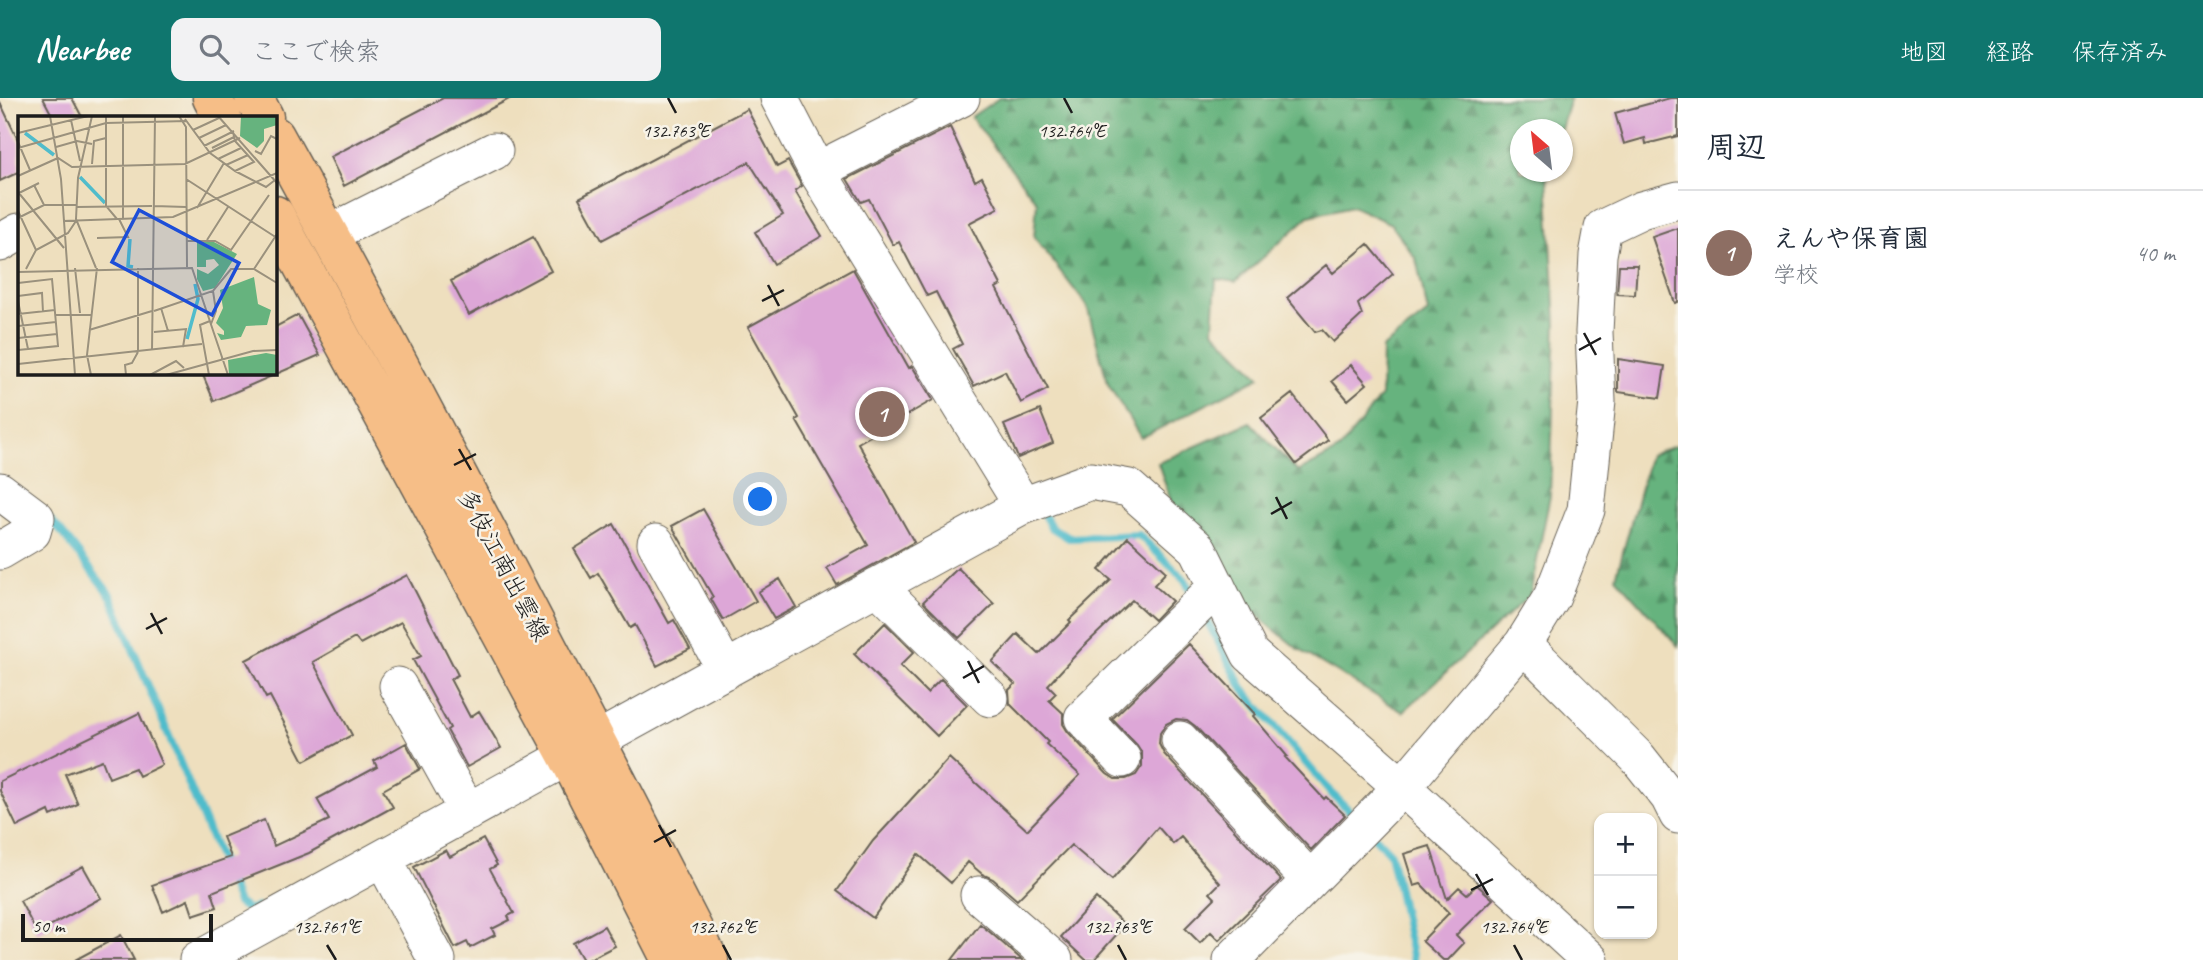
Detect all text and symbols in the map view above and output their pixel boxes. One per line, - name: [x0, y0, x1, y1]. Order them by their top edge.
- search box: [171, 18, 661, 81]
- text: Nearbee: [35, 28, 129, 70]
- icon: search: [195, 30, 233, 68]
- text: ここで検索: [251, 35, 381, 68]
- text: 地図: [1900, 37, 1948, 67]
- text: 経路: [1986, 37, 2034, 67]
- text: 保存済み: [2072, 37, 2168, 67]
- inset map: [18, 116, 276, 374]
- north arrow: [1510, 119, 1573, 182]
- text: 132.763°E: [643, 120, 712, 142]
- text: 132.764°E: [1039, 120, 1108, 142]
- text: 周辺: [1706, 128, 1766, 166]
- text: えんや保育園: [1773, 222, 1929, 255]
- text: 1: [1724, 239, 1734, 268]
- text: 40 m: [2136, 239, 2175, 268]
- text: 学校: [1773, 260, 1819, 289]
- pin: 1: [859, 388, 905, 440]
- your location: [743, 482, 777, 516]
- street label: 多伎江南出雲線: [451, 484, 557, 646]
- map controls: [1594, 813, 1657, 939]
- button: +: [1594, 813, 1657, 876]
- button: −: [1594, 876, 1657, 939]
- scale bar: [21, 911, 214, 943]
- text: 50 m: [32, 914, 64, 938]
- text: 132.761°E: [294, 916, 363, 938]
- text: 132.762°E: [690, 916, 759, 938]
- text: 132.763°E: [1085, 916, 1154, 938]
- text: 132.764°E: [1481, 916, 1550, 938]

